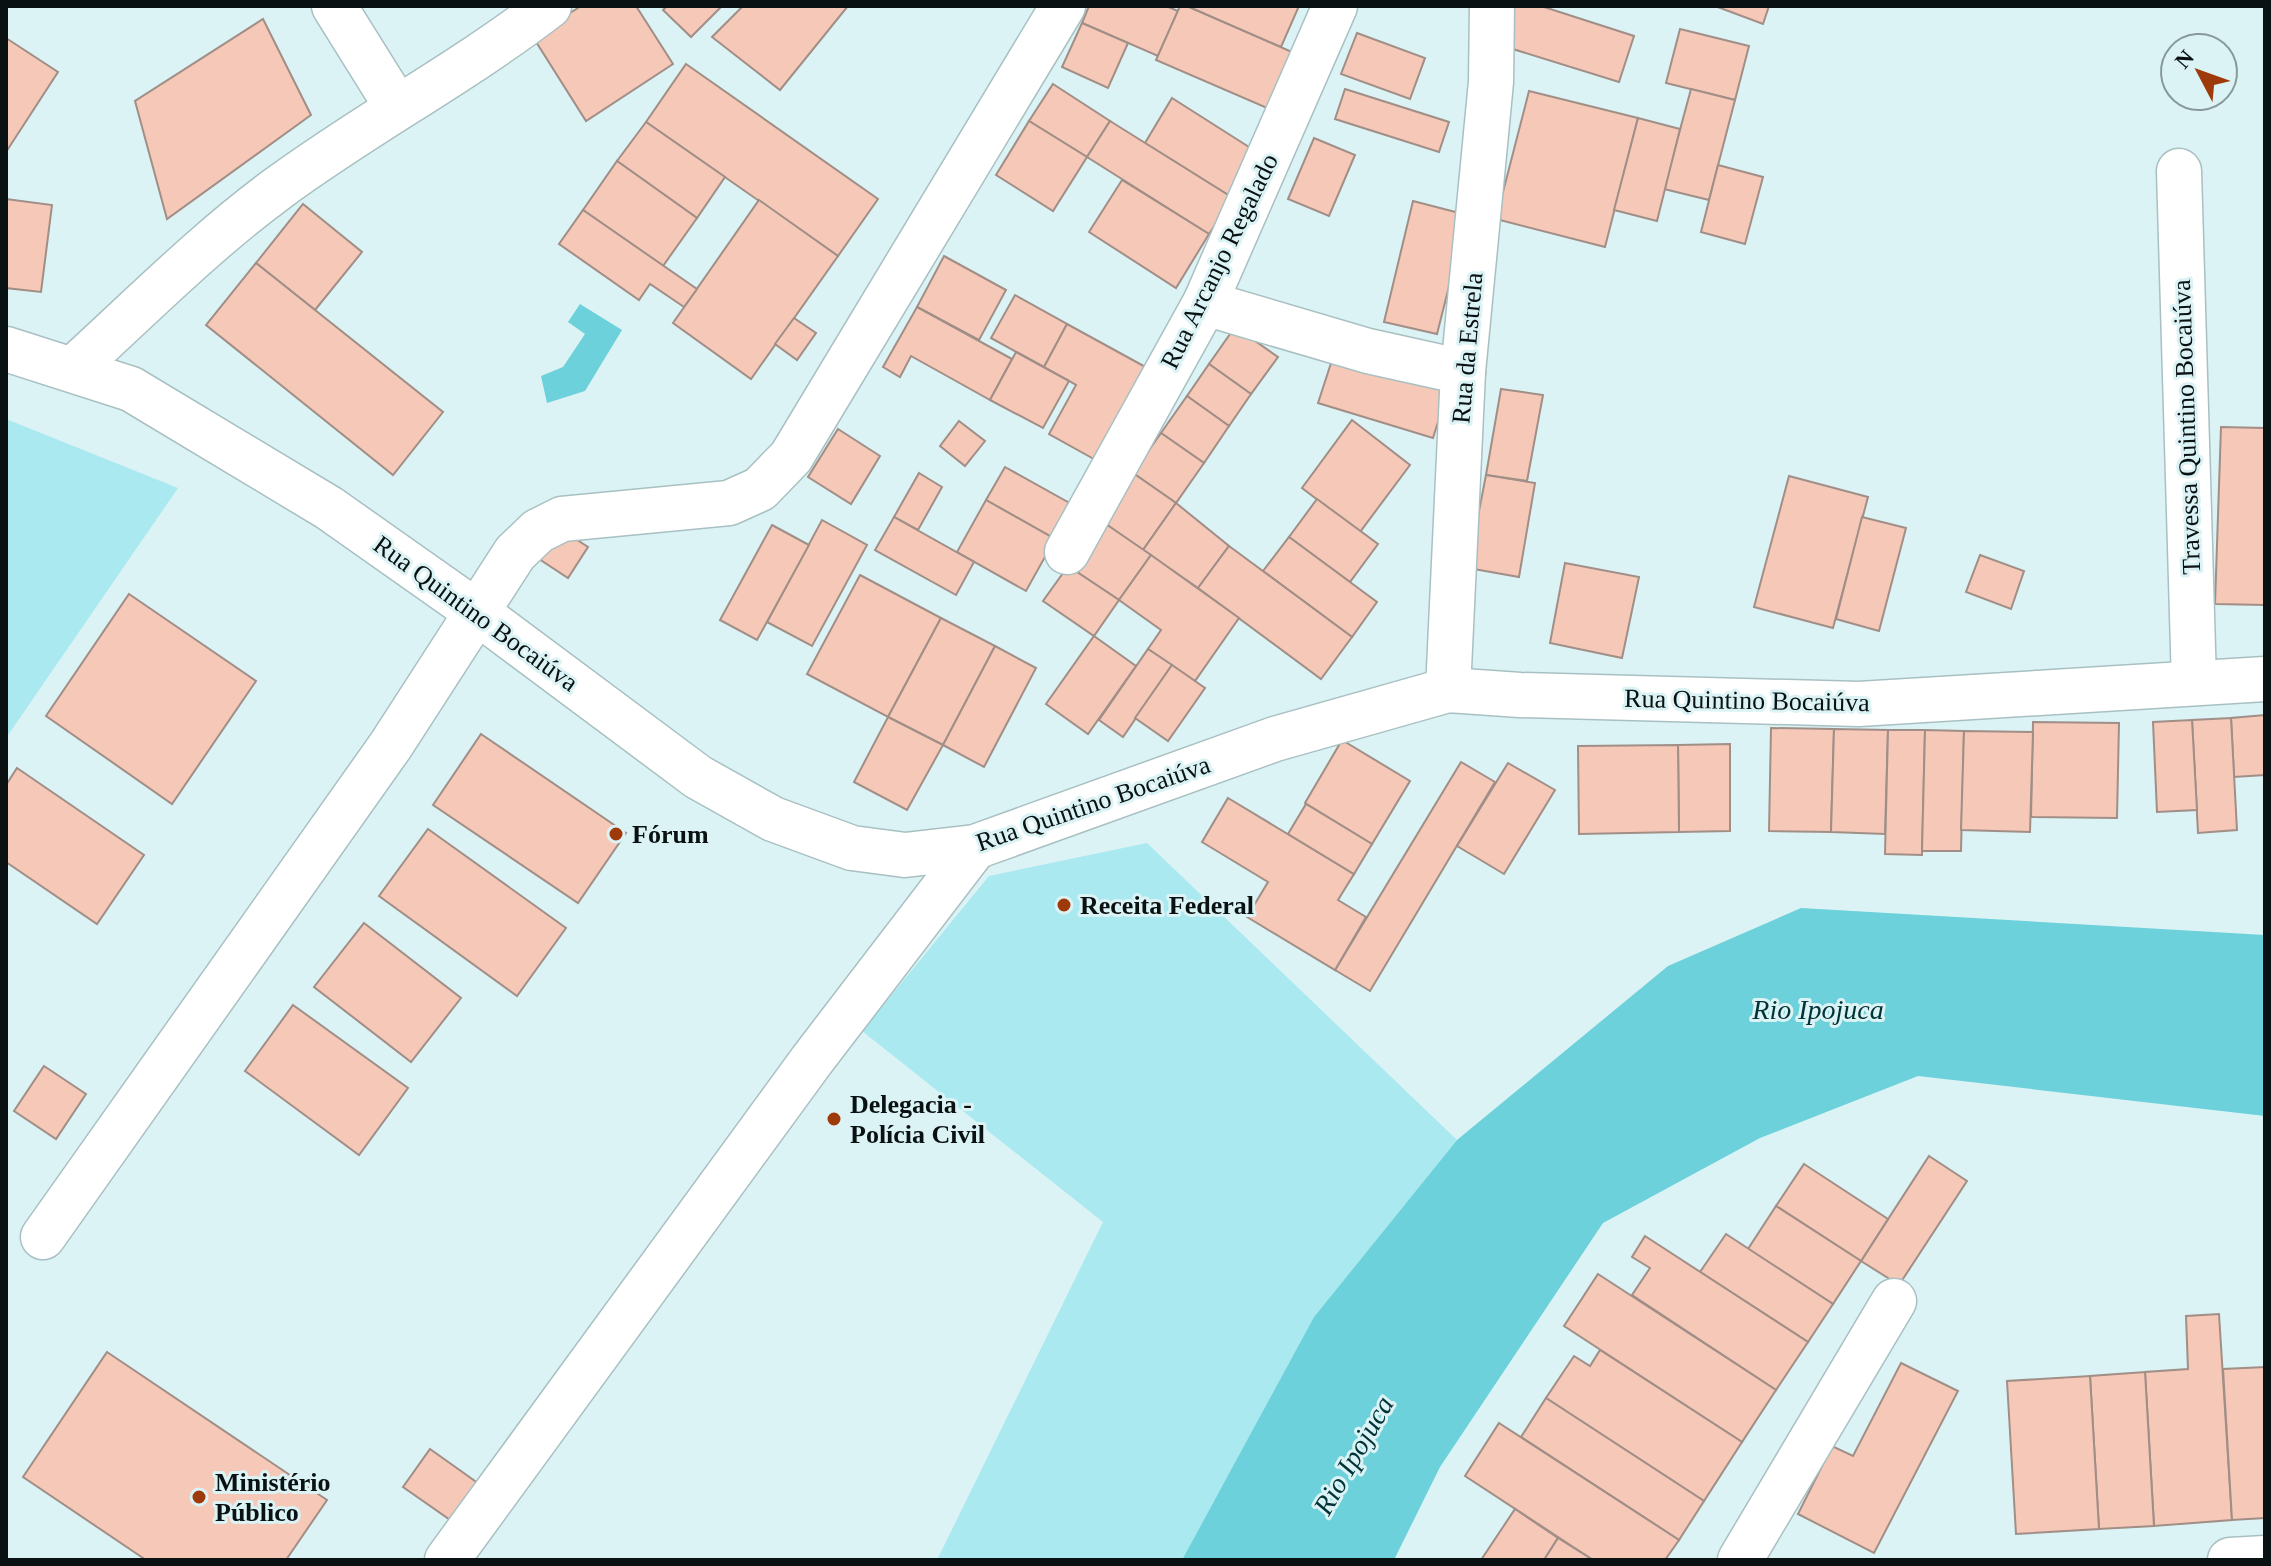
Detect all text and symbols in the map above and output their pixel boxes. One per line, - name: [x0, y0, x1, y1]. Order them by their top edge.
- north arrow: [2159, 32, 2239, 112]
- text: N: [2170, 45, 2199, 73]
- street label: Rua Arcanjo Regalado: [1155, 149, 1284, 373]
- street label: Rua da Estrela: [1446, 271, 1489, 425]
- street label: Travessa Quintino Bocaiúva: [2167, 279, 2206, 575]
- street label: Rua Quintino Bocaiúva: [368, 530, 584, 698]
- street label: Rua Quintino Bocaiúva: [1624, 684, 1870, 717]
- street label: Rua Quintino Bocaiúva: [972, 750, 1214, 857]
- place label: Fórum: [632, 820, 709, 849]
- marker: Fórum: [607, 825, 625, 843]
- place label: Receita Federal: [1080, 891, 1254, 920]
- marker: Receita Federal: [1055, 896, 1073, 914]
- water label: Rio Ipojuca: [1751, 994, 1884, 1025]
- place label: Delegacia - Polícia Civil: [850, 1090, 985, 1149]
- marker: Delegacia - Polícia Civil: [825, 1110, 843, 1128]
- water label: Rio Ipojuca: [1307, 1391, 1400, 1521]
- place label: Ministério Público: [215, 1468, 331, 1527]
- marker: Ministério Público: [190, 1488, 208, 1506]

